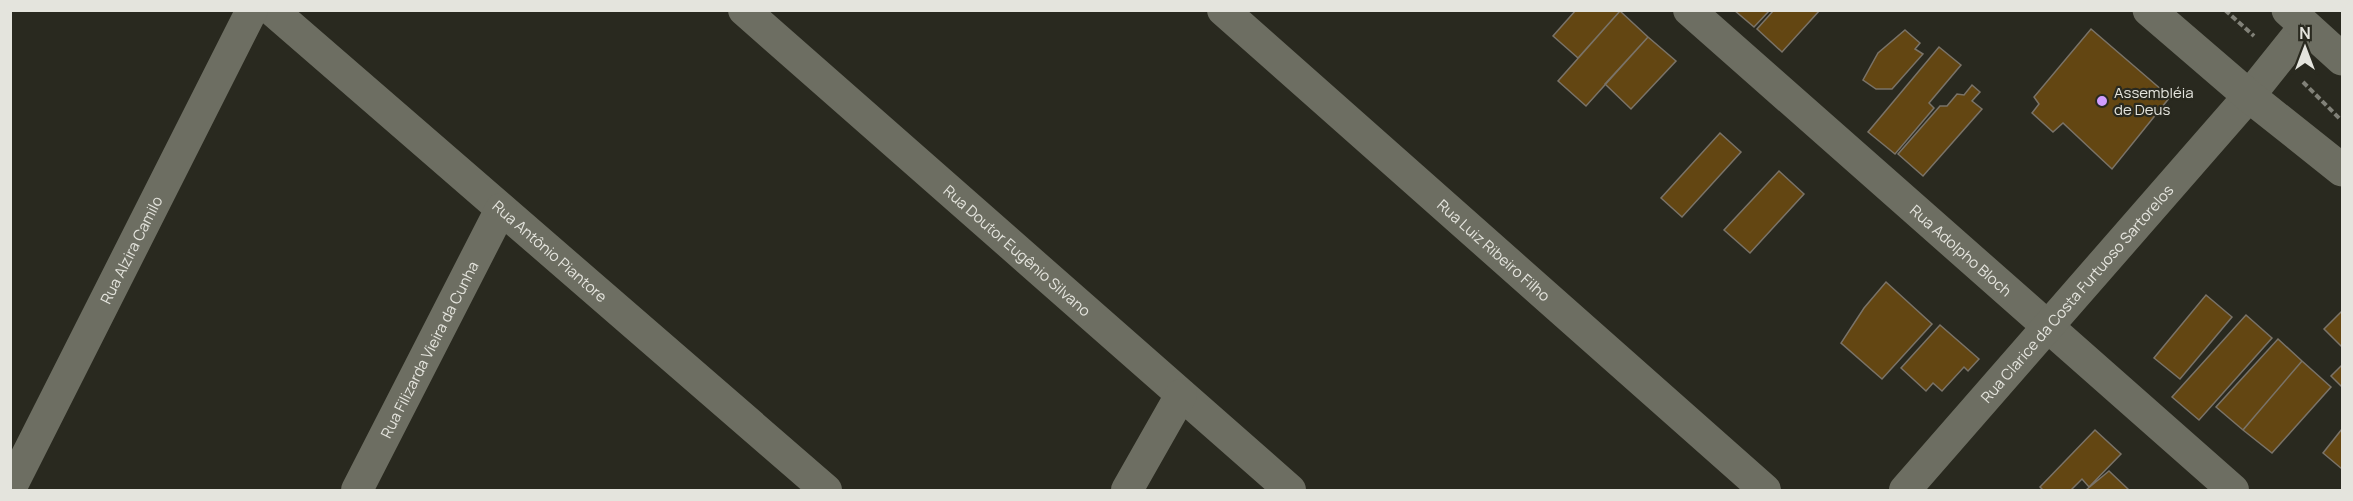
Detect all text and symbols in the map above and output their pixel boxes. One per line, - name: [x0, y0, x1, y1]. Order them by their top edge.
- north arrow: [2275, 18, 2335, 78]
- text: N: [2299, 22, 2311, 44]
- place label: Assembléia de Deus: [2114, 82, 2194, 120]
- marker: Assembléia de Deus: [2095, 94, 2109, 108]
- street label: Rua Doutor Eugênio Silvano: [939, 180, 1096, 321]
- street label: Rua Clarice da Costa Furtuoso Sartorelos: [1976, 180, 2178, 407]
- street label: Rua Alzira Camilo: [95, 192, 167, 307]
- street label: Rua Luiz Ribeiro Filho: [1433, 194, 1555, 306]
- street label: Rua Antônio Piantore: [488, 195, 612, 307]
- street label: Rua Adolpho Bloch: [1906, 200, 2017, 301]
- street label: Rua Filizarda Vieira da Cunha: [375, 257, 483, 442]

